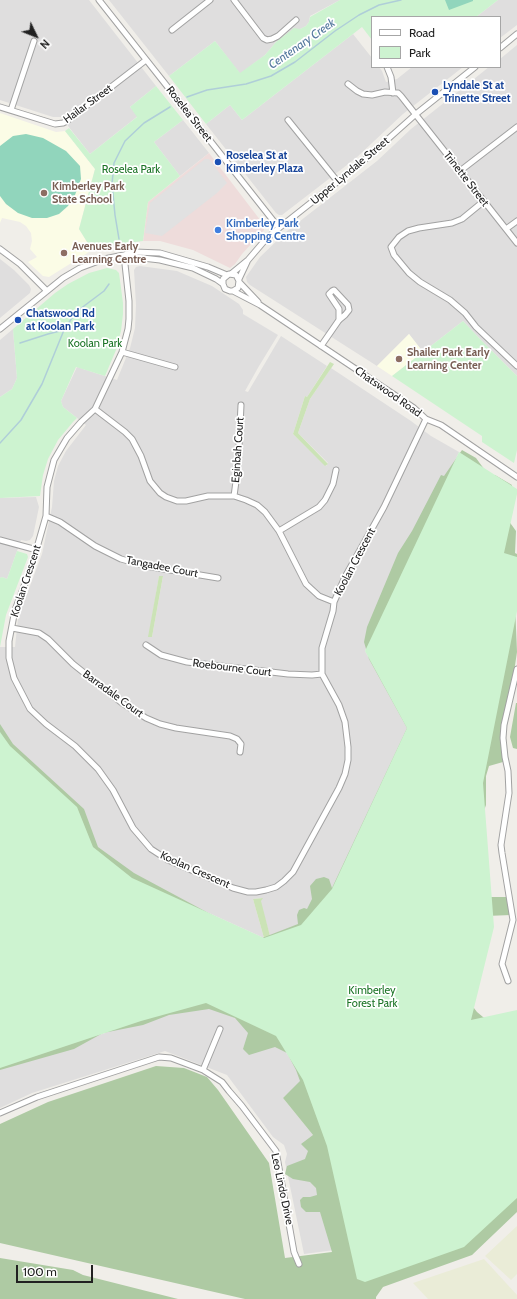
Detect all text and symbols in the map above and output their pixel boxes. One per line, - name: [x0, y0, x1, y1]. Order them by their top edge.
- north arrow: [16, 16, 56, 56]
- water label: Centenary Creek: [266, 16, 338, 72]
- legend: [371, 16, 501, 68]
- text: Road: [409, 25, 435, 40]
- text: N: [37, 37, 53, 52]
- text: Park: [409, 45, 431, 60]
- place label: Lyndale St at Trinette Street: [443, 79, 511, 105]
- street label: Hailar Street: [61, 82, 115, 126]
- street label: Roselea Street: [163, 84, 215, 144]
- marker: Lyndale St at Trinette Street: [430, 87, 440, 97]
- street label: Upper Lyndale Street: [308, 134, 392, 208]
- place label: Roselea St at Kimberley Plaza: [226, 149, 303, 175]
- street label: Trinette Street: [440, 149, 492, 209]
- marker: Roselea St at Kimberley Plaza: [213, 157, 223, 167]
- park label: Roselea Park: [102, 163, 160, 177]
- place label: Kimberley Park State School: [52, 180, 125, 206]
- marker: Kimberley Park State School: [39, 188, 49, 198]
- place label: Kimberley Park Shopping Centre: [226, 217, 305, 243]
- marker: Kimberley Park Shopping Centre: [213, 225, 223, 235]
- place label: Avenues Early Learning Centre: [72, 240, 146, 266]
- marker: Avenues Early Learning Centre: [59, 248, 69, 258]
- place label: Chatswood Rd at Koolan Park: [26, 307, 95, 333]
- marker: Chatswood Rd at Koolan Park: [13, 315, 23, 325]
- park label: Koolan Park: [68, 337, 122, 351]
- place label: Shailer Park Early Learning Center: [407, 346, 490, 372]
- marker: Shailer Park Early Learning Center: [394, 354, 404, 364]
- street label: Chatswood Road: [352, 364, 424, 420]
- street label: Eginbah Court: [229, 417, 247, 483]
- street label: Koolan Crescent: [332, 526, 378, 598]
- street label: Koolan Crescent: [8, 543, 44, 619]
- street label: Tangadee Court: [125, 554, 199, 580]
- street label: Roebourne Court: [192, 657, 272, 679]
- street label: Barradale Court: [80, 668, 146, 720]
- street label: Koolan Crescent: [158, 849, 232, 891]
- park label: Kimberley Forest Park: [347, 984, 397, 1010]
- street label: Leo Lindo Drive: [268, 1152, 296, 1226]
- scale bar: [18, 1257, 95, 1283]
- text: 100 m: [23, 1264, 57, 1279]

